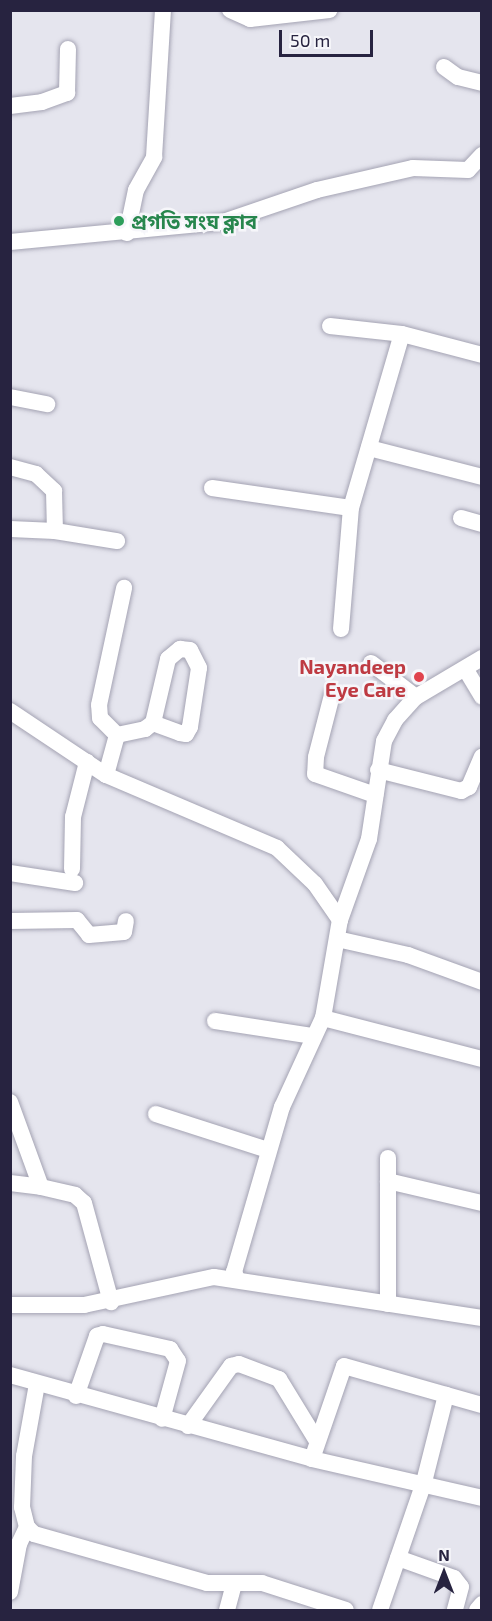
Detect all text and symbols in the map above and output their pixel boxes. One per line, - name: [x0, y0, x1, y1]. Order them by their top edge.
- scale bar: [282, 18, 376, 56]
- text: 50 m: [290, 29, 330, 51]
- place label: প্রগতি সংঘ ক্লাব: [131, 209, 257, 233]
- marker: প্রগতি সংঘ ক্লাব: [112, 214, 126, 228]
- place label: Nayandeep Eye Care: [299, 654, 406, 701]
- marker: Nayandeep Eye Care: [410, 668, 428, 686]
- north arrow: [414, 1543, 474, 1603]
- text: N: [438, 1545, 450, 1564]

